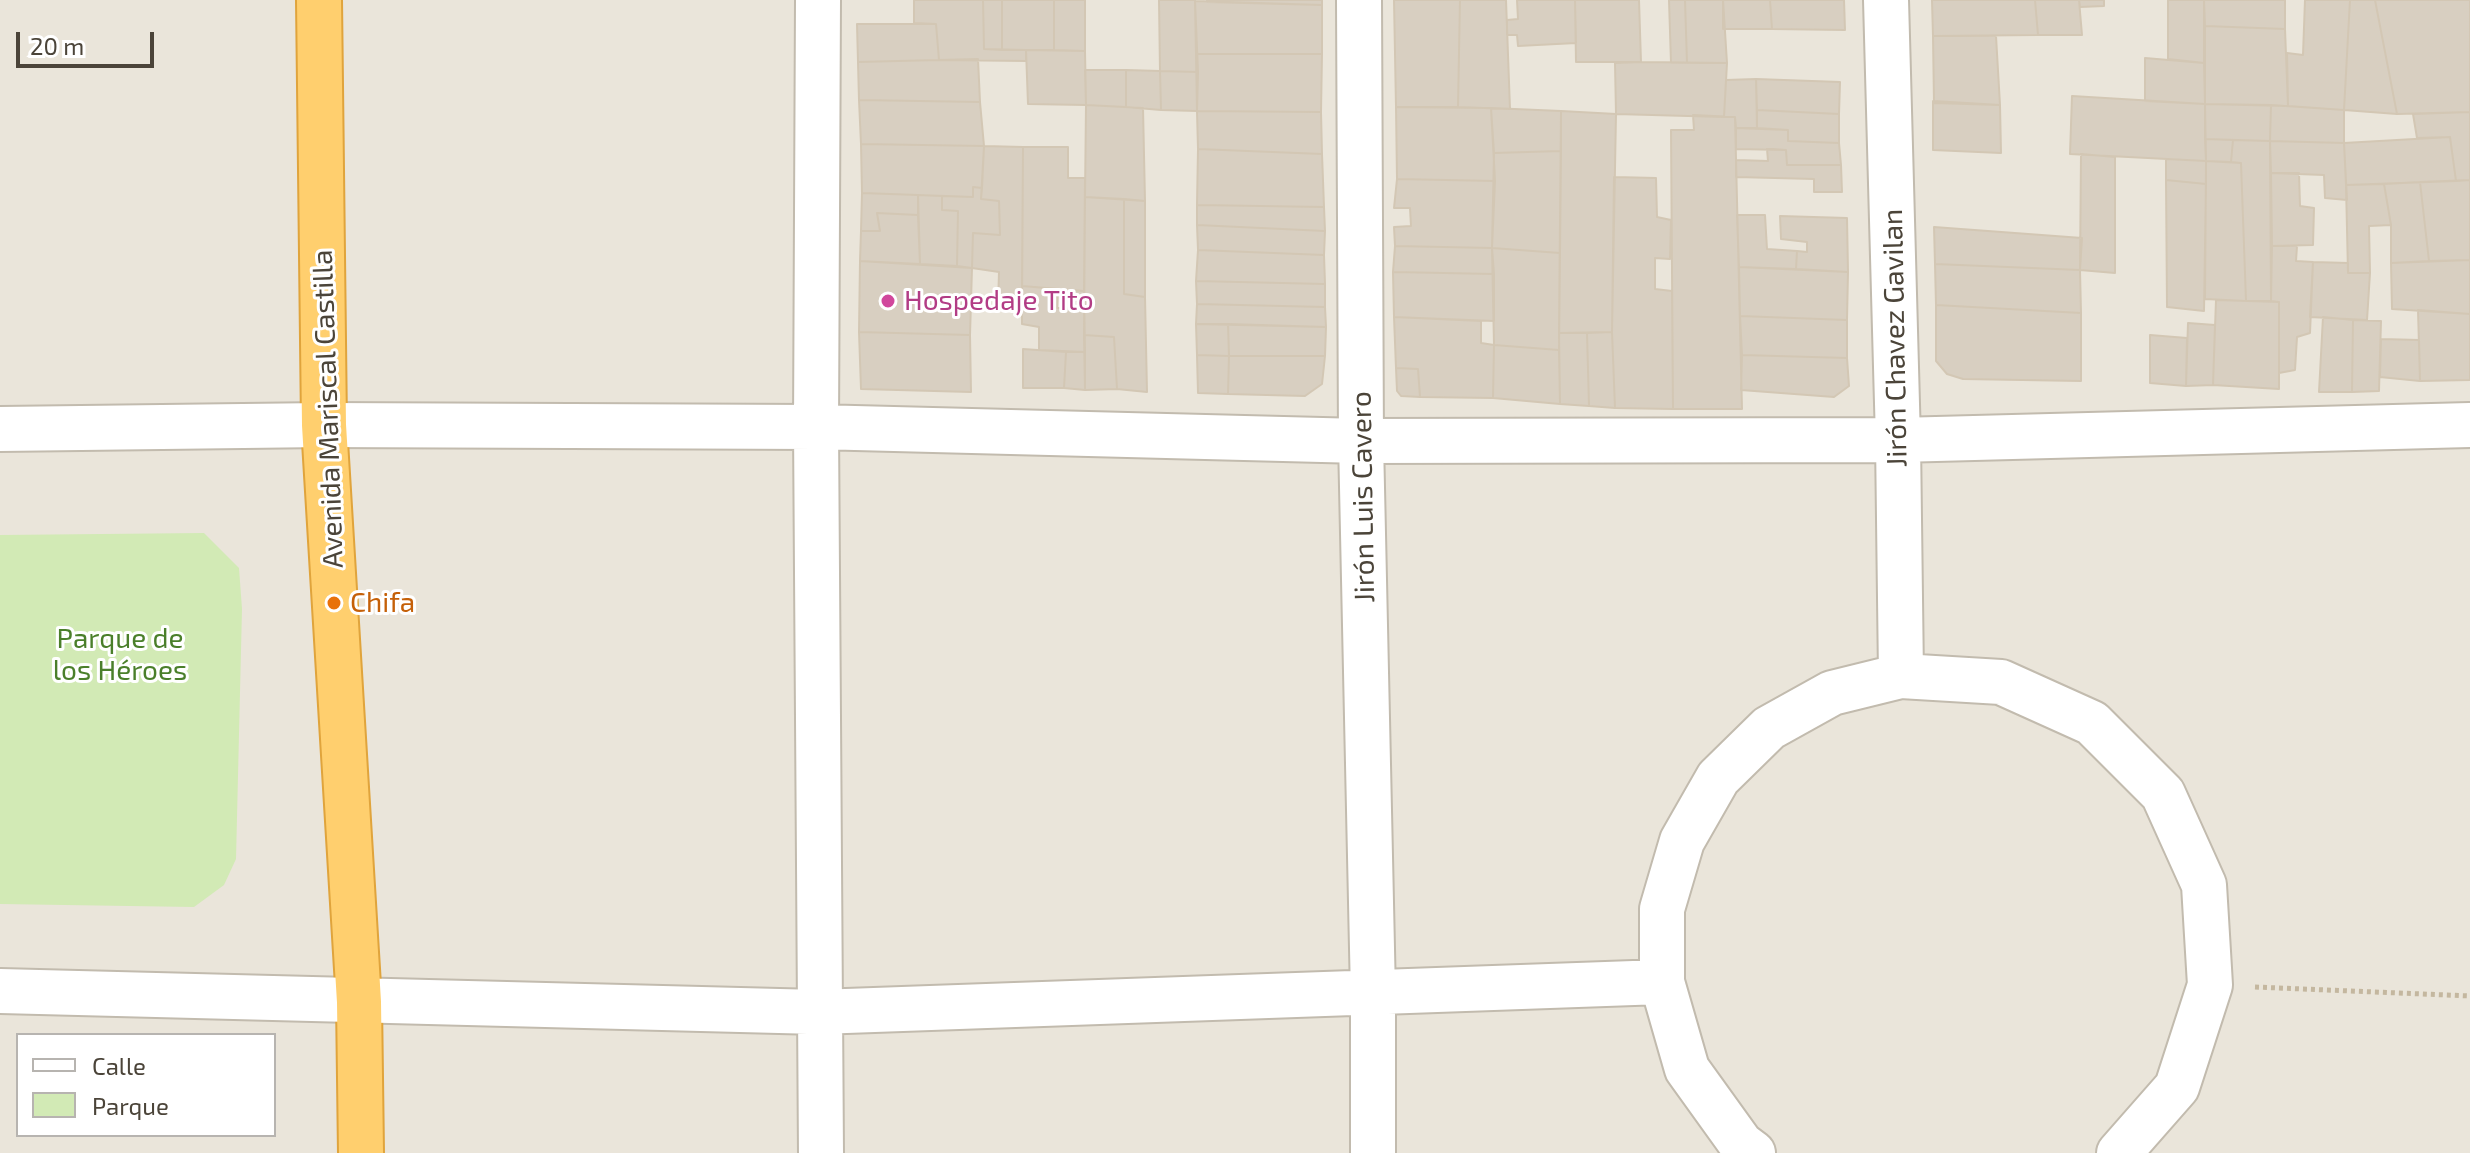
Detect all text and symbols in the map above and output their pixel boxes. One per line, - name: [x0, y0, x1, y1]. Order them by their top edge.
- scale bar: [20, 16, 158, 66]
- text: 20 m: [30, 31, 84, 60]
- street label: Jirón Chavez Gavilan: [1876, 209, 1914, 467]
- street label: Avenida Mariscal Castilla: [306, 249, 350, 569]
- place label: Hospedaje Tito: [904, 284, 1094, 318]
- marker: Hospedaje Tito: [879, 292, 897, 310]
- street label: Jirón Luis Cavero: [1344, 391, 1382, 603]
- place label: Chifa: [350, 586, 415, 620]
- marker: Chifa: [325, 594, 343, 612]
- park label: Parque de los Héroes: [53, 622, 187, 688]
- legend: [16, 1033, 276, 1137]
- text: Calle: [92, 1051, 146, 1080]
- text: Parque: [92, 1091, 169, 1120]

